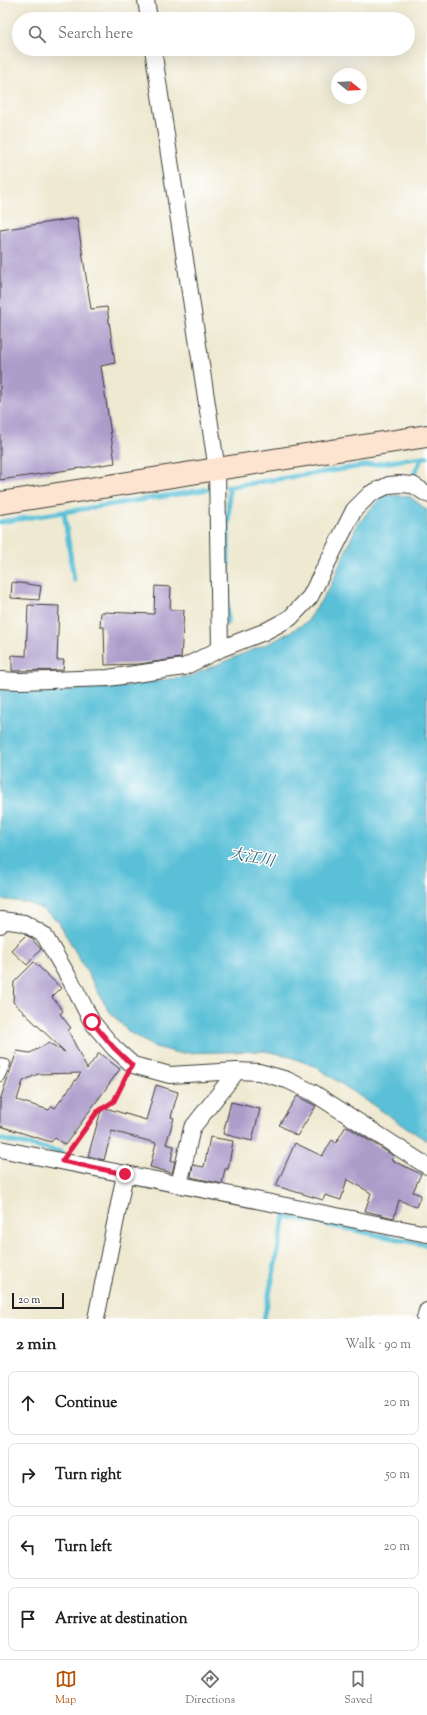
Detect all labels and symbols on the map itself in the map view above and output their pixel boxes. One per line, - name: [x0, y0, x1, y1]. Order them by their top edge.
- north arrow: [331, 68, 367, 104]
- water label: 大江川: [228, 844, 278, 873]
- route start: [83, 1013, 101, 1031]
- route end: [116, 1165, 134, 1183]
- scale bar: [12, 1291, 64, 1310]

